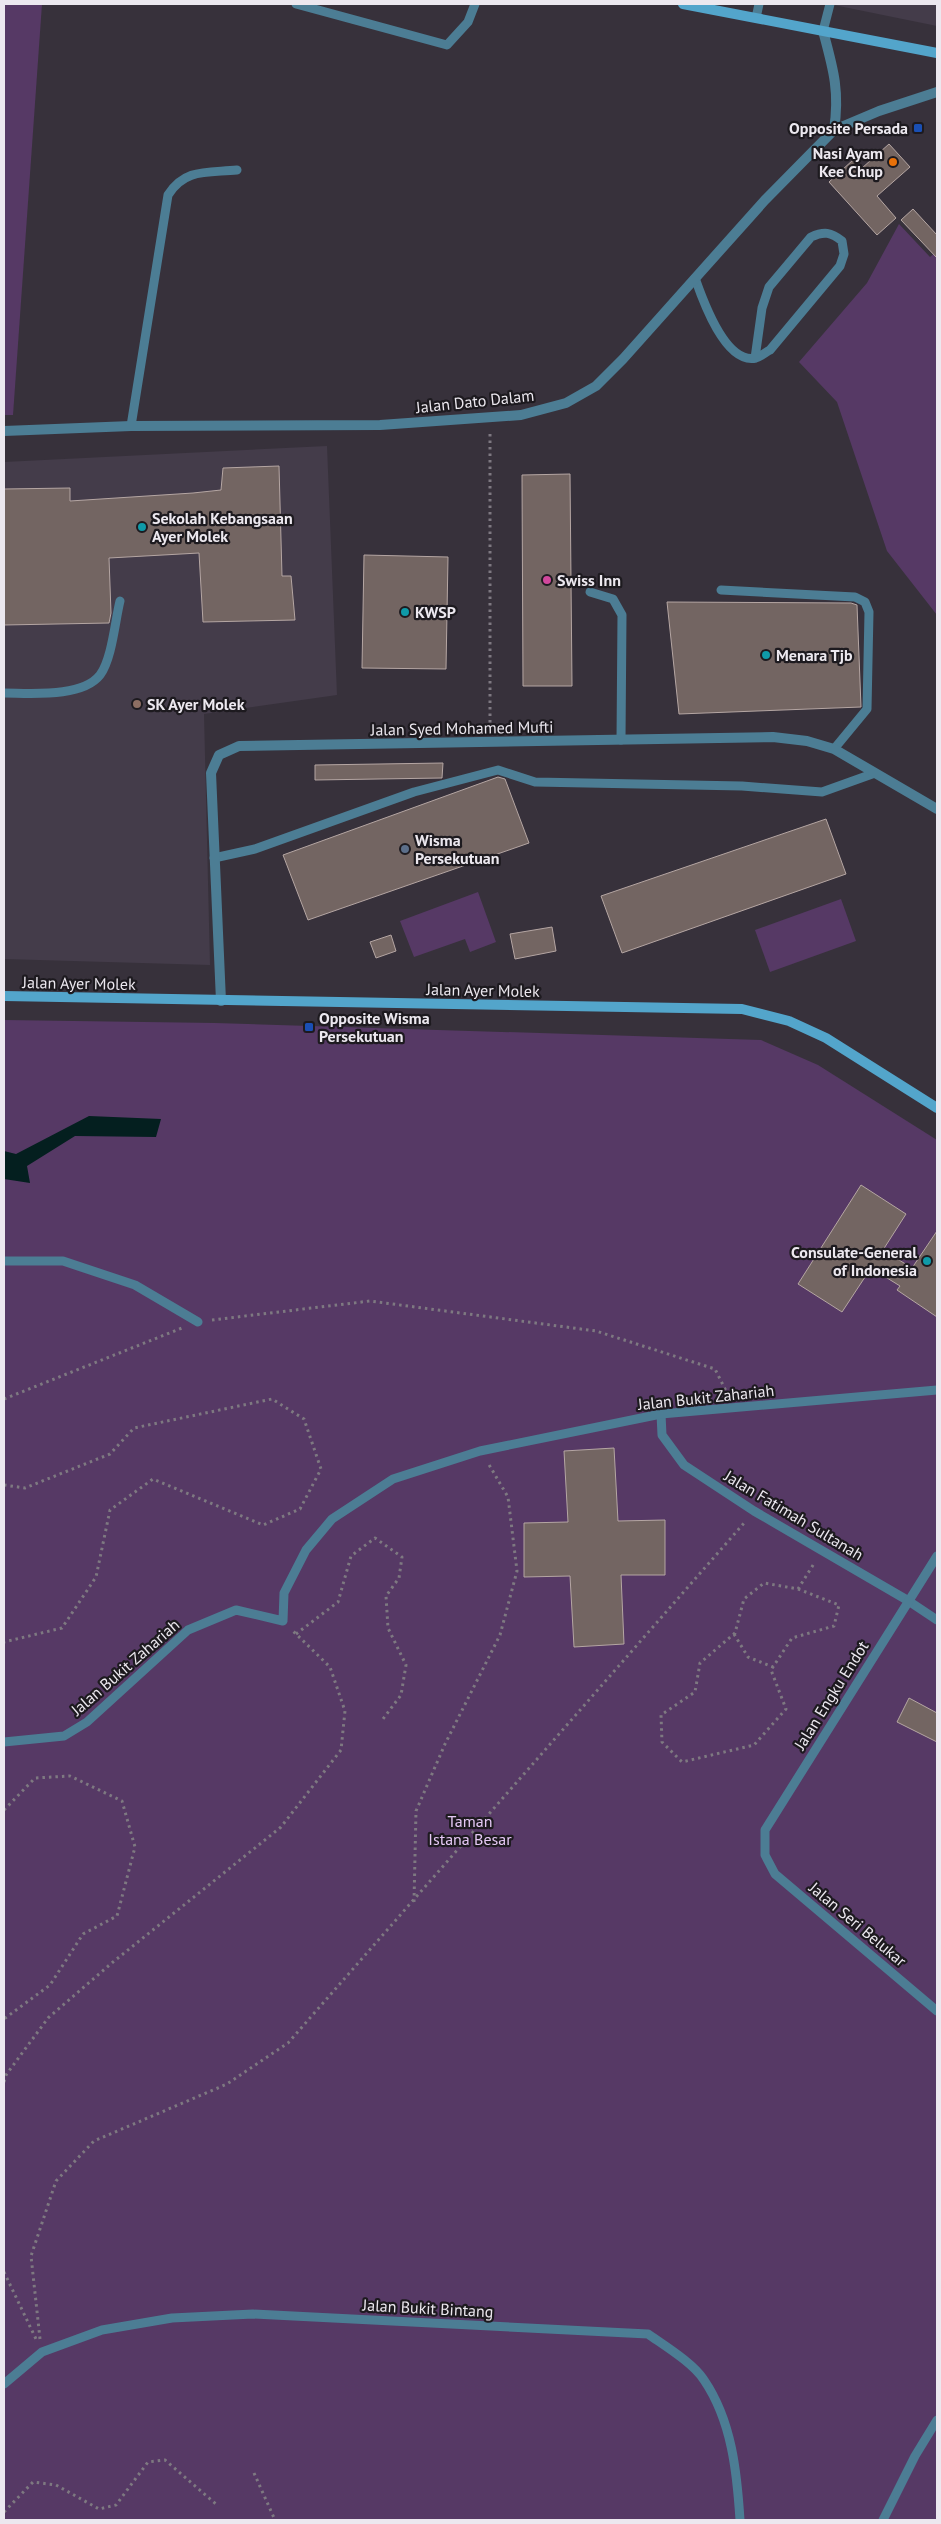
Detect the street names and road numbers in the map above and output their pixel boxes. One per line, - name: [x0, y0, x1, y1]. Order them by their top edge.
- street label: Jalan Dato Dalam: [414, 385, 535, 417]
- street label: Jalan Syed Mohamed Mufti: [369, 716, 554, 740]
- street label: Jalan Ayer Molek: [21, 972, 136, 994]
- street label: Jalan Ayer Molek: [425, 979, 540, 1001]
- street label: Jalan Bukit Zahariah: [636, 1380, 775, 1414]
- street label: Jalan Fatimah Sultanah: [720, 1465, 867, 1564]
- street label: Jalan Bukit Zahariah: [66, 1615, 183, 1720]
- street label: Jalan Engku Endot: [789, 1636, 873, 1754]
- street label: Jalan Seri Belukar: [805, 1877, 911, 1971]
- street label: Jalan Bukit Bintang: [361, 2295, 494, 2321]

